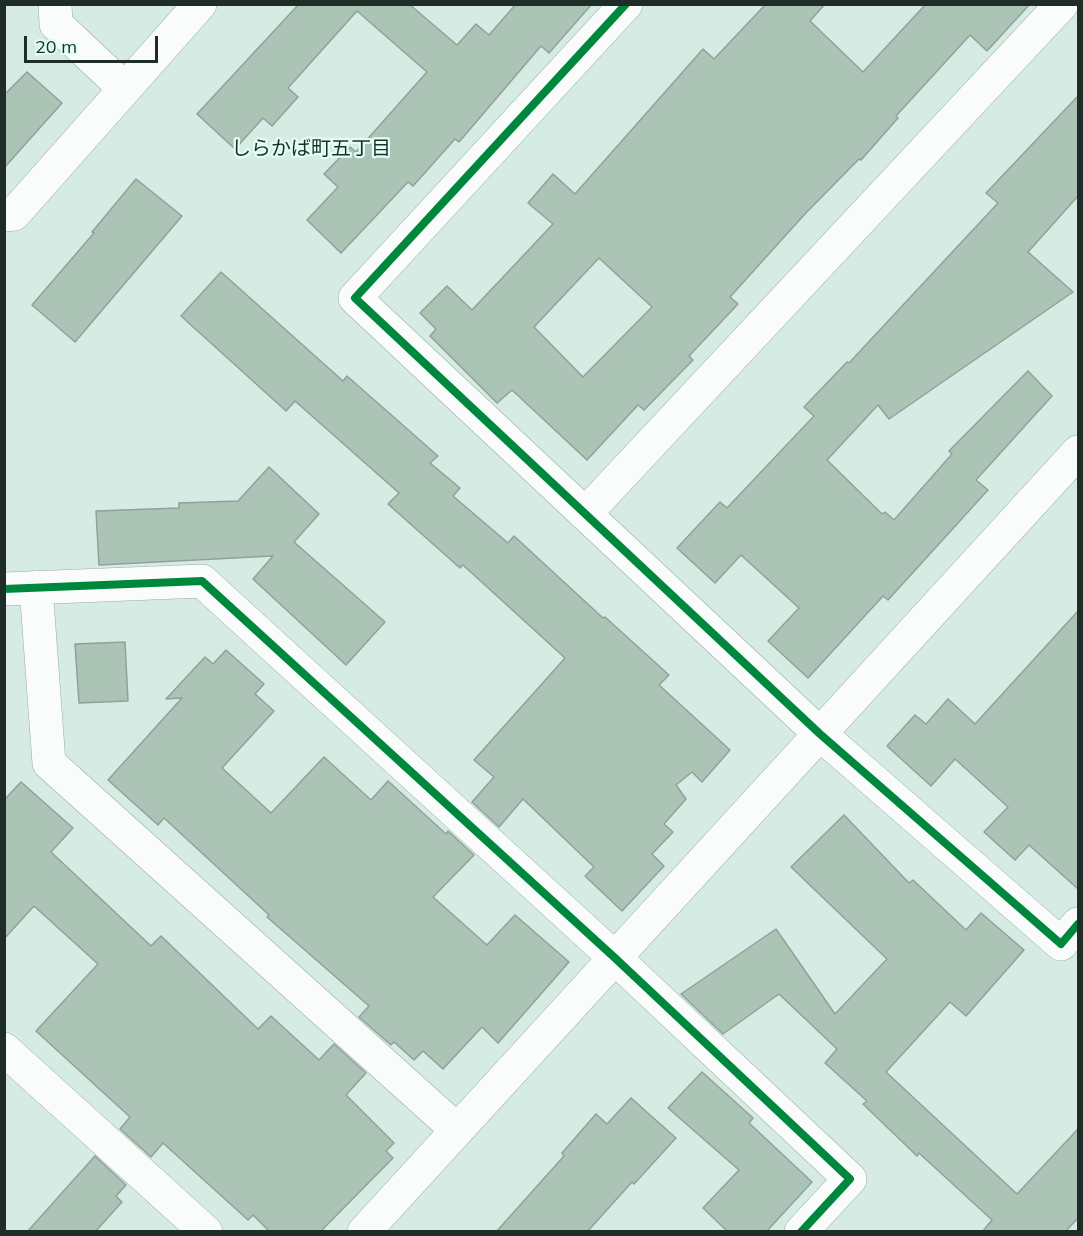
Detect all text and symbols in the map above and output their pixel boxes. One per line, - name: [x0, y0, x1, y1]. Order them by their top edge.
- scale bar: [27, 24, 160, 62]
- text: 20 m: [35, 35, 77, 58]
- district label: しらかば町五丁目: [231, 137, 391, 161]

